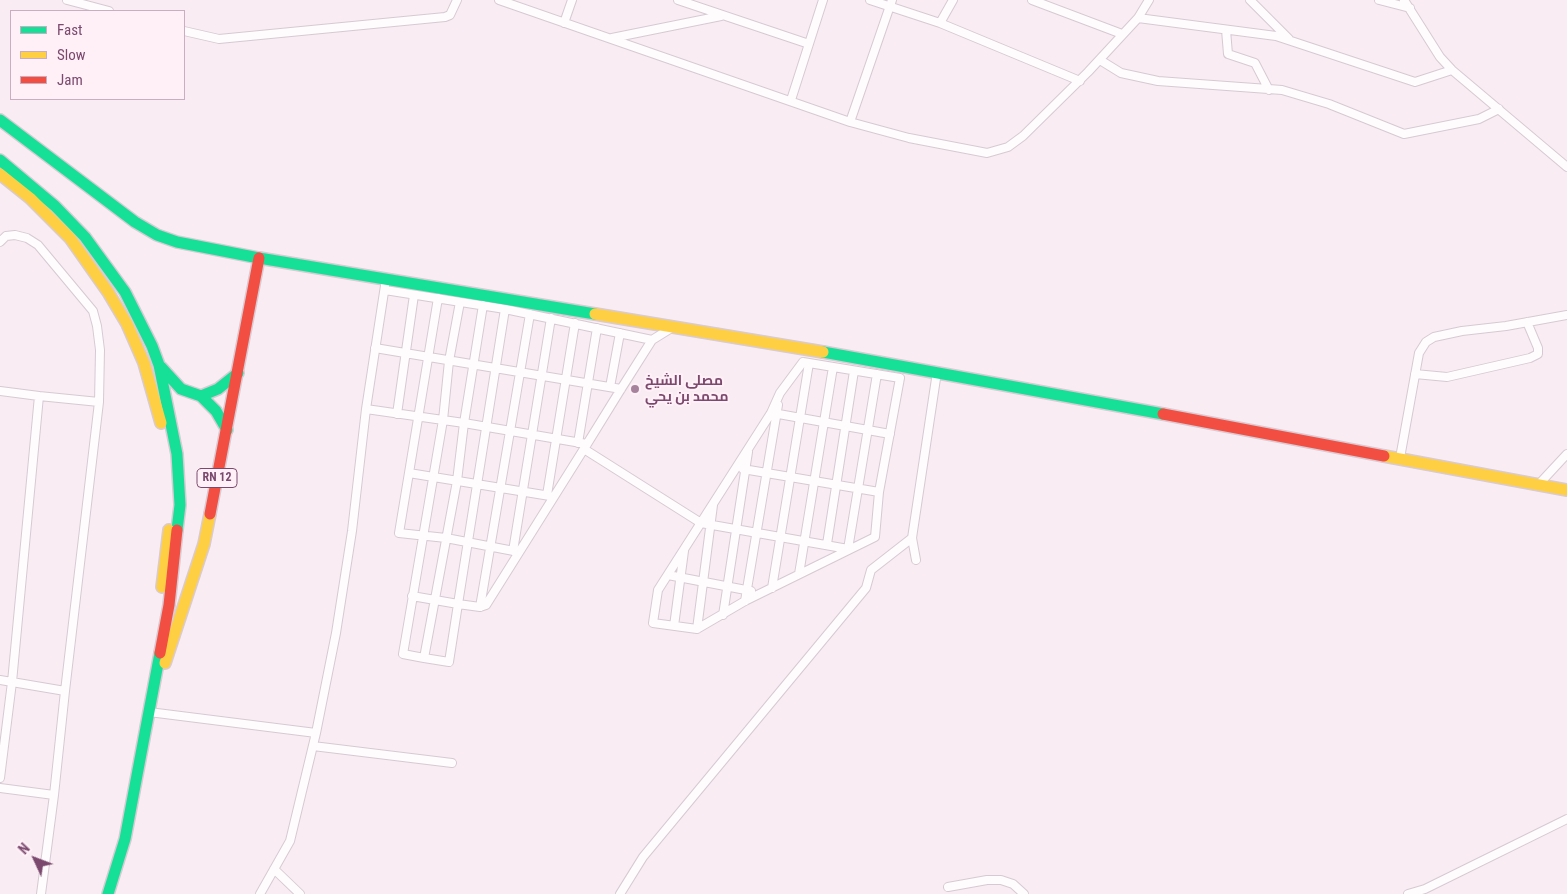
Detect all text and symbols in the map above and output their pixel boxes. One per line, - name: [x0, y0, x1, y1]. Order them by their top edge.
- legend: [10, 10, 185, 100]
- text: Fast: [57, 21, 82, 39]
- text: Slow: [57, 46, 86, 64]
- text: Jam: [57, 71, 83, 89]
- place label: مصلى الشيخ محمد بن يحي: [645, 373, 728, 406]
- marker: مصلى الشيخ محمد بن يحي: [629, 383, 641, 395]
- road number: RN 12: [197, 468, 237, 488]
- north arrow: [10, 834, 60, 884]
- text: N: [15, 840, 33, 857]

